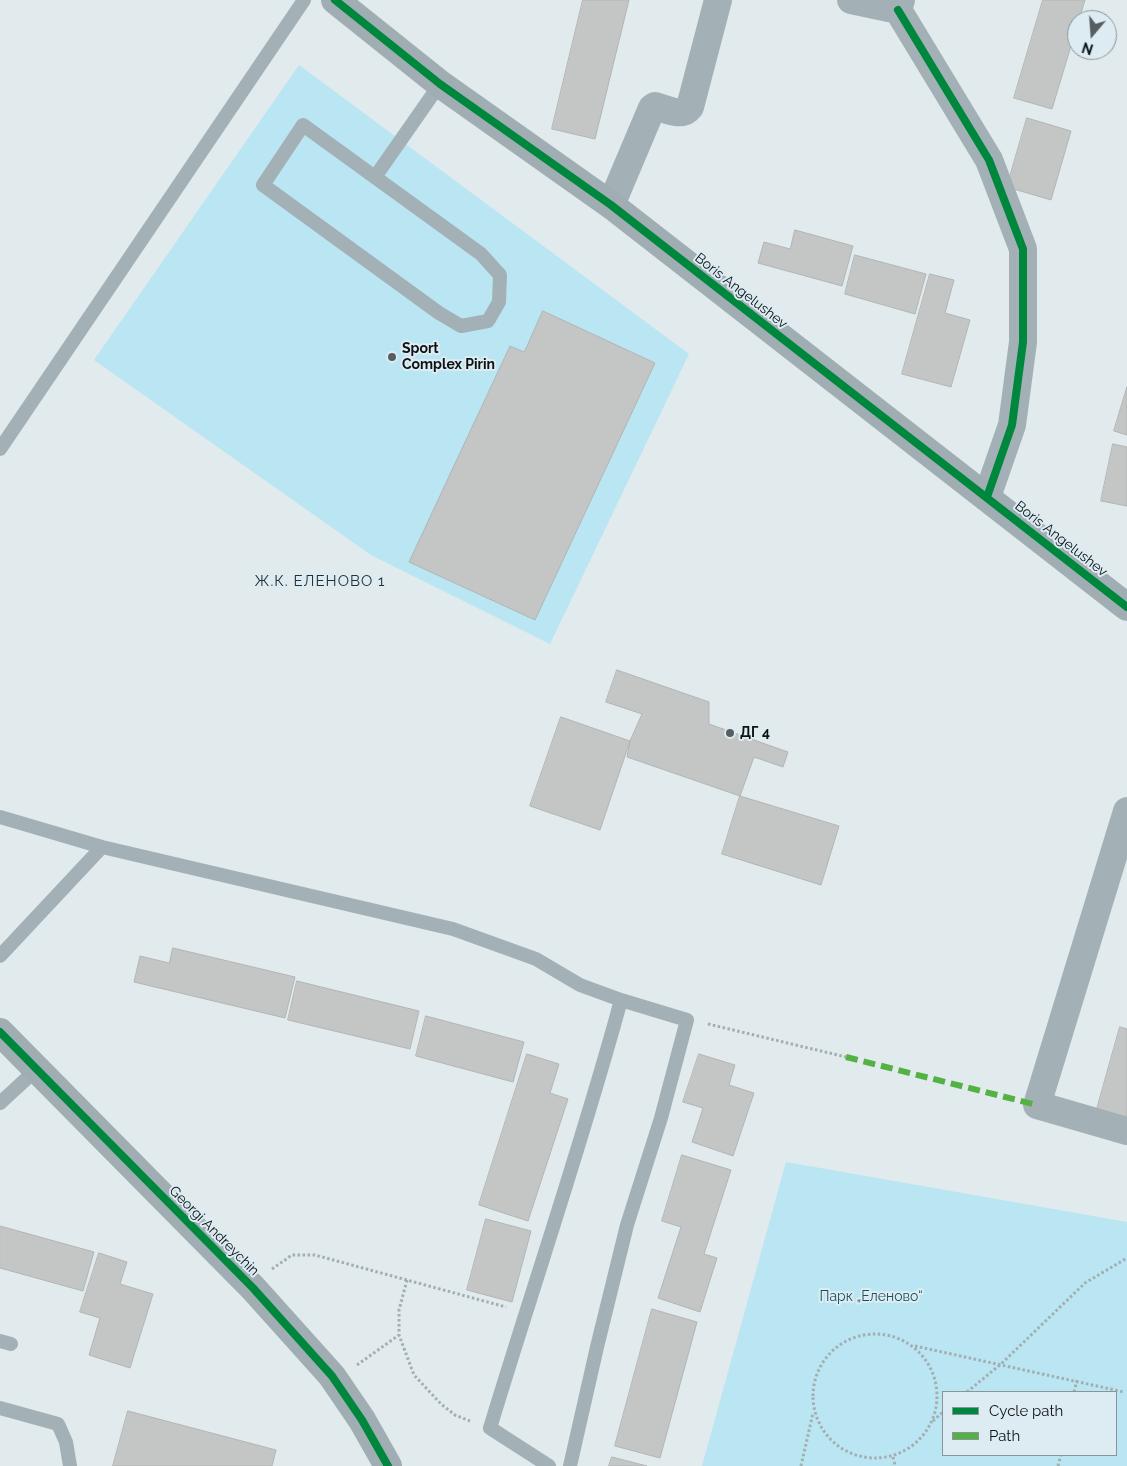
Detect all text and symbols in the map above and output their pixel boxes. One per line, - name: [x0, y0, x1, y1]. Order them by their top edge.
- north arrow: [1067, 10, 1117, 60]
- text: N: [1080, 39, 1095, 58]
- street label: Boris Angelushev: [691, 250, 791, 332]
- place label: Sport Complex Pirin: [402, 341, 495, 374]
- marker: Sport Complex Pirin: [386, 351, 398, 363]
- street label: Boris Angelushev: [1011, 498, 1111, 580]
- district label: Ж.К. ЕЛЕНОВО 1: [253, 572, 387, 590]
- place label: ДГ 4: [740, 725, 770, 741]
- marker: ДГ 4: [724, 727, 736, 739]
- street label: Georgi Andreychin: [166, 1183, 262, 1279]
- park label: Парк „Еленово“: [819, 1289, 923, 1305]
- legend: [942, 1391, 1117, 1456]
- text: Cycle path: [989, 1402, 1063, 1420]
- text: Path: [989, 1427, 1020, 1445]

